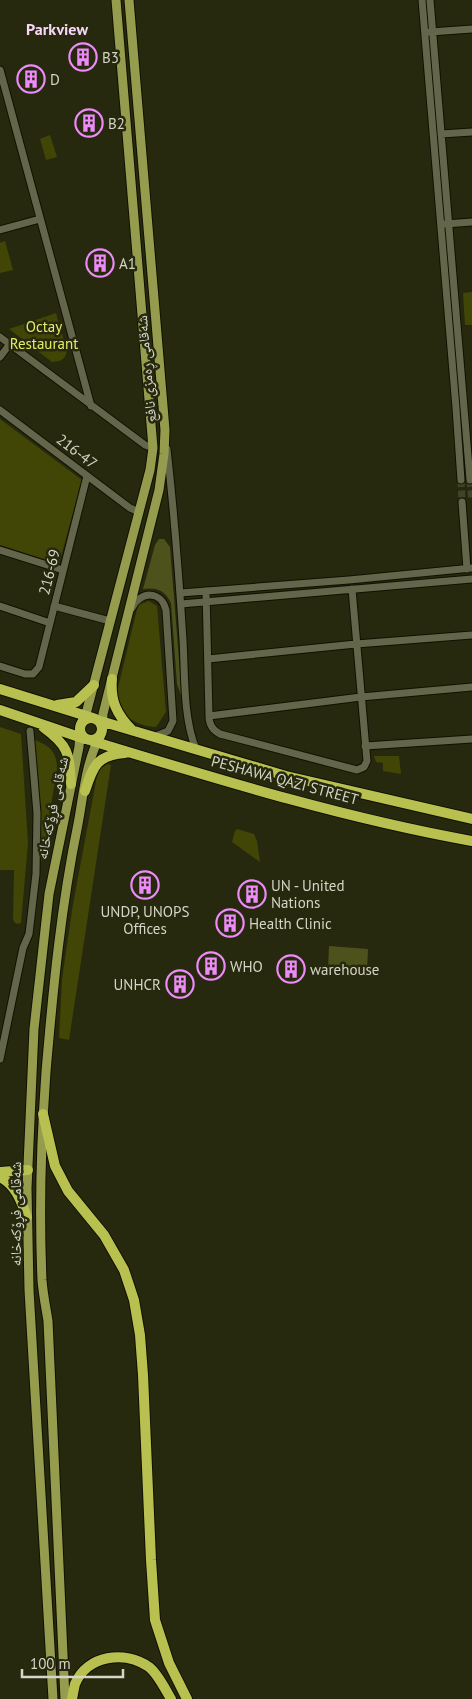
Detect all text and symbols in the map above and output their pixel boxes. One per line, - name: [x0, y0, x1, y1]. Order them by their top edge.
- district label: Parkview: [26, 19, 88, 39]
- building icon: B3: [68, 42, 98, 72]
- place label: B3: [102, 48, 119, 67]
- building icon: D: [16, 64, 46, 94]
- place label: D: [50, 70, 60, 89]
- building icon: B2: [74, 108, 104, 138]
- place label: B2: [108, 114, 125, 133]
- building icon: A1: [85, 248, 115, 278]
- place label: A1: [119, 254, 136, 273]
- street label: شەقامی ڕەمزی نافع: [132, 314, 163, 423]
- park label: Octay Restaurant: [10, 317, 78, 353]
- street label: 216-47: [53, 429, 101, 473]
- street label: 216-69: [34, 547, 64, 597]
- street label: PESHAWA QAZI STREET: [209, 751, 361, 809]
- street label: شەقامی فڕۆکەخانە: [32, 755, 75, 862]
- building icon: UNDP, UNOPS Offices: [130, 870, 160, 900]
- place label: UN - United Nations: [271, 876, 345, 912]
- building icon: UN - United Nations: [237, 879, 267, 909]
- place label: UNDP, UNOPS Offices: [101, 902, 189, 938]
- building icon: Health Clinic: [215, 908, 245, 938]
- place label: Health Clinic: [249, 914, 332, 933]
- building icon: WHO: [196, 951, 226, 981]
- building icon: warehouse: [276, 954, 306, 984]
- place label: WHO: [230, 957, 263, 976]
- place label: warehouse: [310, 960, 379, 979]
- building icon: UNHCR: [165, 969, 195, 999]
- place label: UNHCR: [114, 975, 161, 994]
- street label: شەقامی فڕۆکەخانە: [6, 1162, 28, 1266]
- scale bar: [22, 1646, 124, 1678]
- text: 100 m: [30, 1654, 71, 1673]

